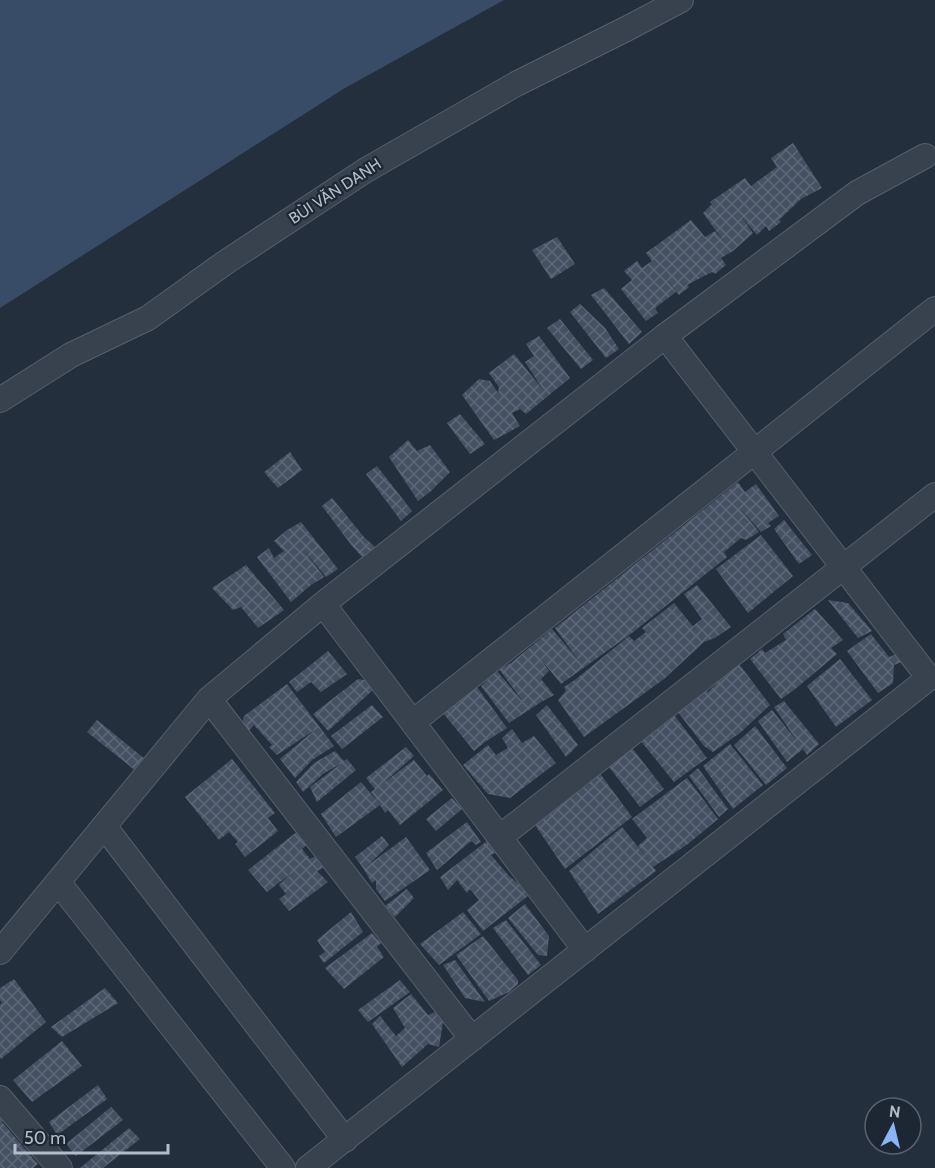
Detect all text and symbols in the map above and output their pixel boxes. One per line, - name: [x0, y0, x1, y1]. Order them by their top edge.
- street label: BÙI VĂN DANH: [285, 154, 385, 228]
- north arrow: [863, 1096, 923, 1156]
- text: N: [888, 1101, 902, 1122]
- scale bar: [15, 1117, 168, 1155]
- text: 50 m: [24, 1127, 66, 1149]

